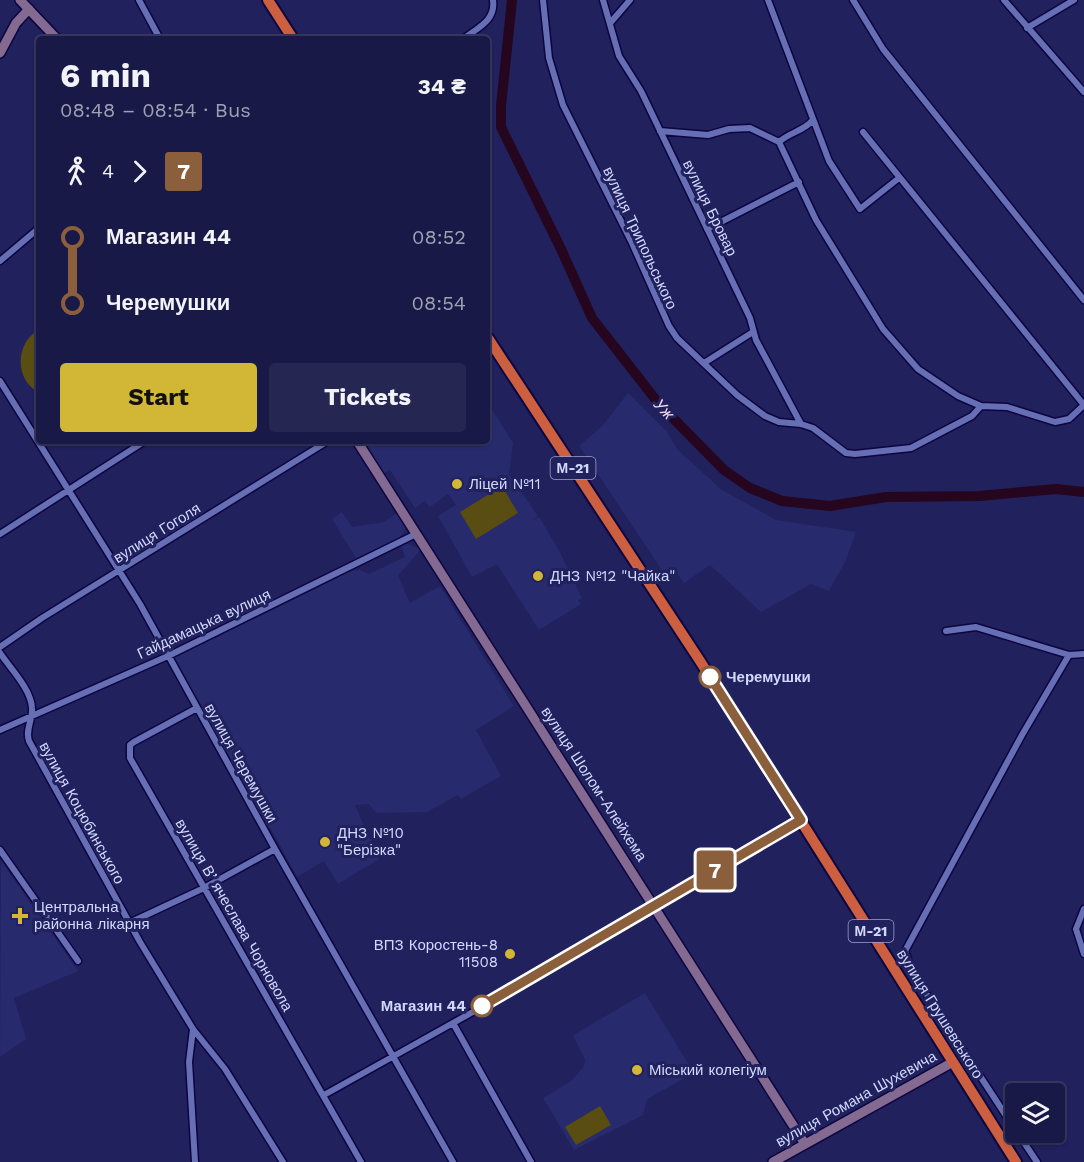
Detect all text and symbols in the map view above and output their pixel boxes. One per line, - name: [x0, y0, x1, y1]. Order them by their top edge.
- text: 6 min: [60, 56, 151, 95]
- text: 34 ₴: [418, 74, 466, 99]
- text: 08:48 – 08:54 · Bus: [60, 98, 251, 122]
- icon: walk: [60, 155, 93, 188]
- icon: forward: [123, 155, 156, 188]
- street label: вулиця Бровар: [679, 157, 741, 259]
- text: 4: [102, 159, 114, 183]
- text: 7: [177, 159, 190, 184]
- street label: вулиця Трипольського: [599, 164, 681, 312]
- text: Магазин 44: [106, 224, 231, 249]
- text: 08:52: [412, 225, 466, 249]
- text: Черемушки: [106, 290, 230, 315]
- text: 08:54: [411, 291, 466, 315]
- button: Start: [60, 363, 257, 432]
- button: Tickets: [269, 363, 466, 432]
- water label: Уж: [649, 394, 679, 424]
- road number: М-21: [550, 457, 596, 479]
- place label: Ліцей №11: [469, 475, 541, 493]
- marker: Ліцей №11: [450, 477, 464, 491]
- street label: вулиця Гоголя: [110, 499, 204, 567]
- place label: ДНЗ №12 "Чайка": [550, 567, 675, 585]
- marker: ДНЗ №12 "Чайка": [531, 569, 545, 583]
- street label: Гайдамацька вулиця: [134, 585, 274, 663]
- marker: Черемушки: [699, 666, 721, 688]
- place label: Черемушки: [726, 668, 811, 686]
- street label: вулиця Черемушки: [201, 700, 281, 826]
- street label: вулиця Шолом-Алейхема: [537, 703, 651, 865]
- street label: вулиця Коцюбинського: [35, 739, 129, 887]
- street label: вулиця Вʼячеслава Чорновола: [171, 816, 297, 1015]
- place label: ДНЗ №10 "Берізка": [337, 824, 404, 859]
- marker: ДНЗ №10 "Берізка": [318, 835, 332, 849]
- line badge: 7: [696, 850, 734, 890]
- text: 7: [709, 858, 721, 883]
- place label: Центральна районна лікарня: [34, 898, 150, 933]
- marker: Центральна районна лікарня: [11, 907, 29, 925]
- road number: М-21: [848, 920, 894, 942]
- place label: ВПЗ Коростень-8 11508: [374, 936, 498, 971]
- street label: вулиця Грушевського: [893, 946, 987, 1082]
- marker: ВПЗ Коростень-8 11508: [503, 947, 517, 961]
- marker: Магазин 44: [471, 995, 493, 1017]
- place label: Магазин 44: [381, 997, 466, 1015]
- street label: вулиця Романа Шухевича: [772, 1047, 940, 1151]
- place label: Міський колегіум: [649, 1061, 767, 1079]
- marker: Міський колегіум: [630, 1063, 644, 1077]
- map controls: [1005, 1083, 1065, 1143]
- button: layers: [1005, 1083, 1065, 1143]

